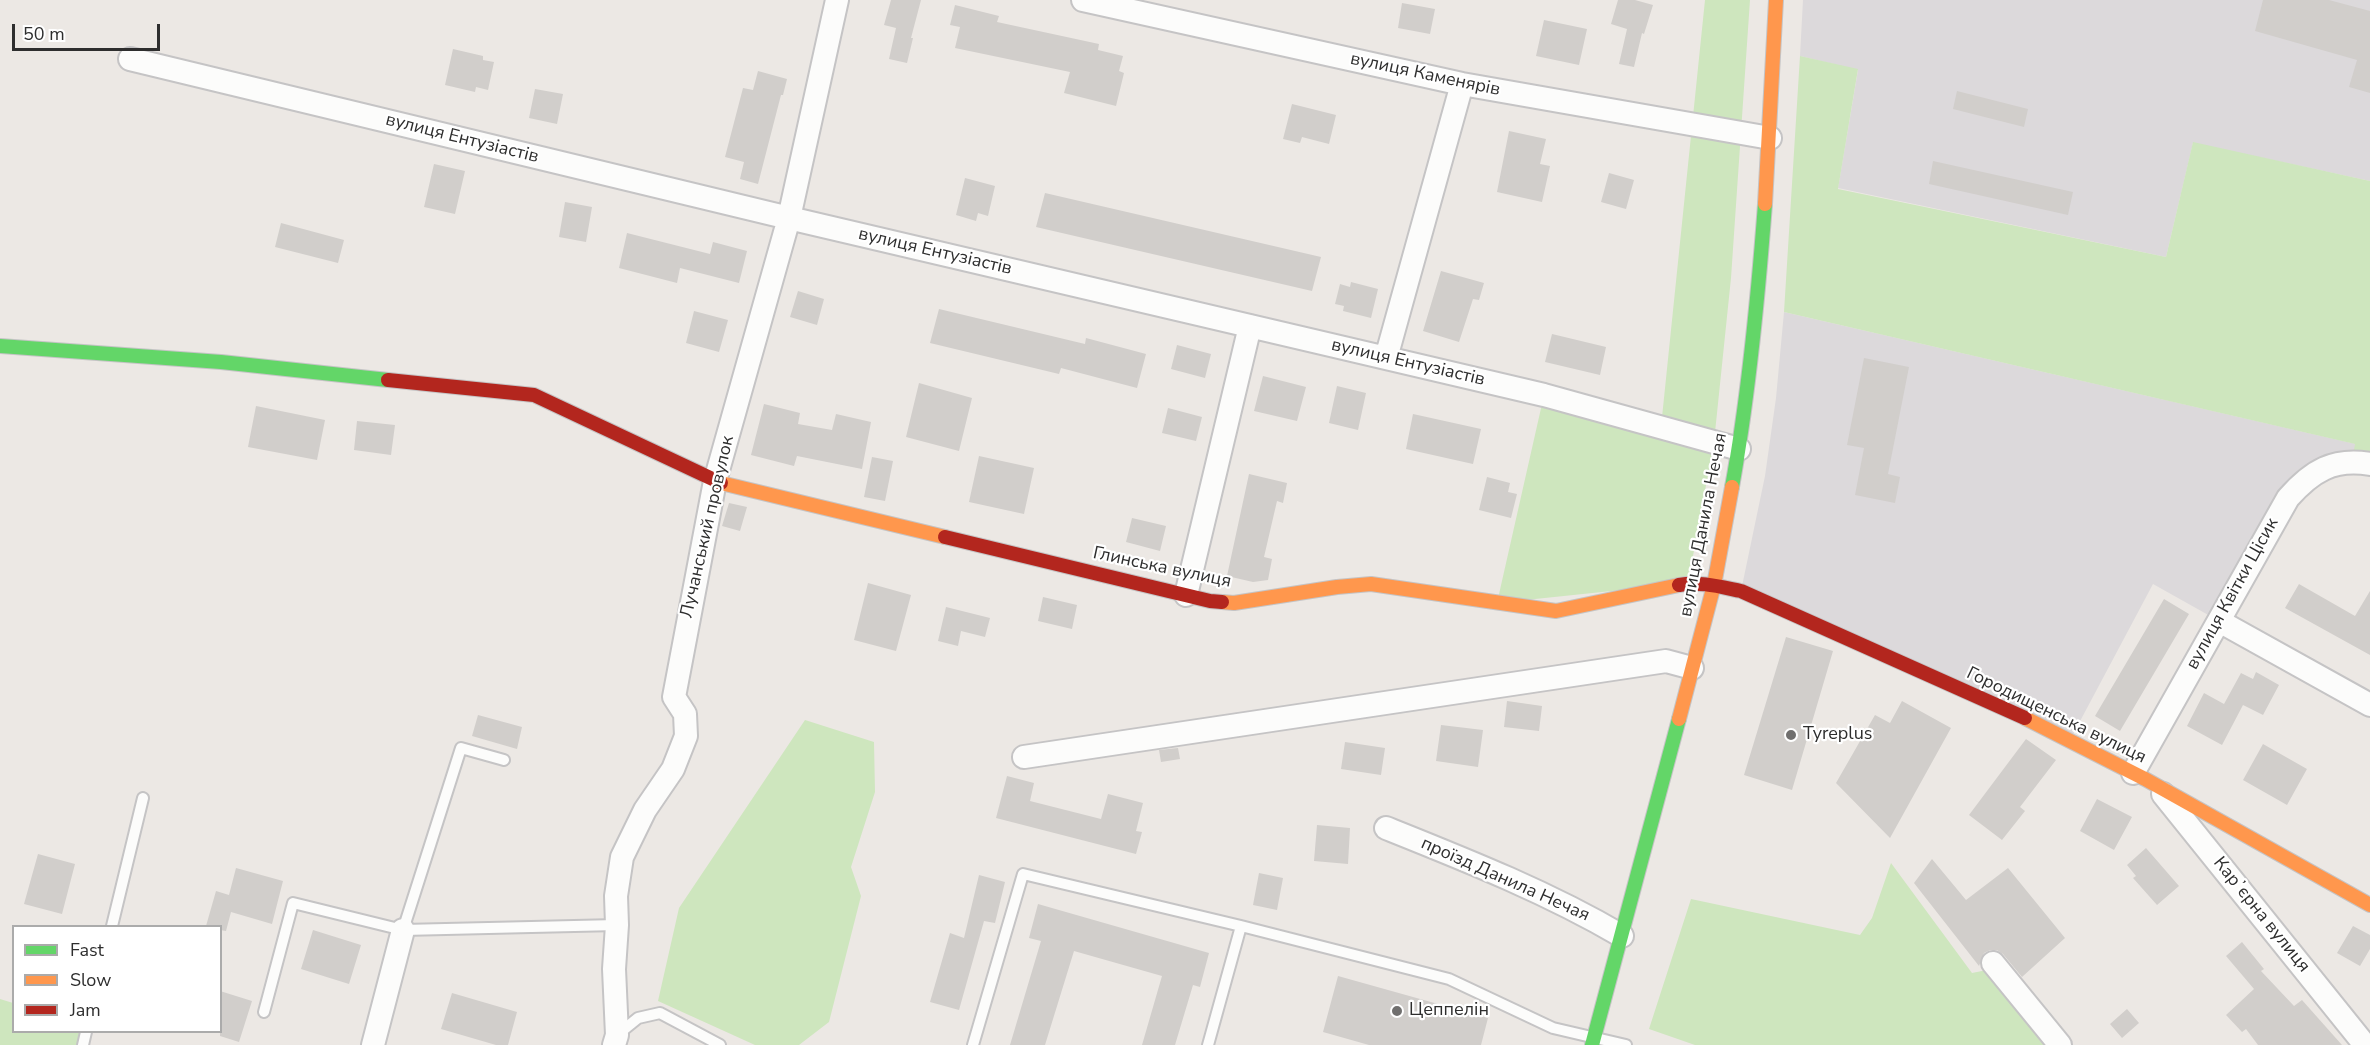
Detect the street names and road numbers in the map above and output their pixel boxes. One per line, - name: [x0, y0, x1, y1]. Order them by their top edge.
- street label: вулиця Каменярів: [1348, 49, 1502, 101]
- street label: вулиця Ентузіастів: [383, 110, 541, 168]
- street label: вулиця Ентузіастів: [856, 224, 1014, 280]
- street label: вулиця Ентузіастів: [1329, 335, 1487, 391]
- street label: вулиця Данила Нечая: [1676, 431, 1732, 619]
- street label: Лучанський провулок: [677, 434, 739, 620]
- street label: вулиця Квітки Цісик: [2182, 514, 2284, 674]
- street label: Глинська вулиця: [1091, 543, 1233, 593]
- street label: Городищенська вулиця: [1963, 663, 2149, 769]
- street label: проїзд Данила Нечая: [1417, 833, 1593, 927]
- street label: Карʼєрна вулиця: [2208, 853, 2314, 977]

